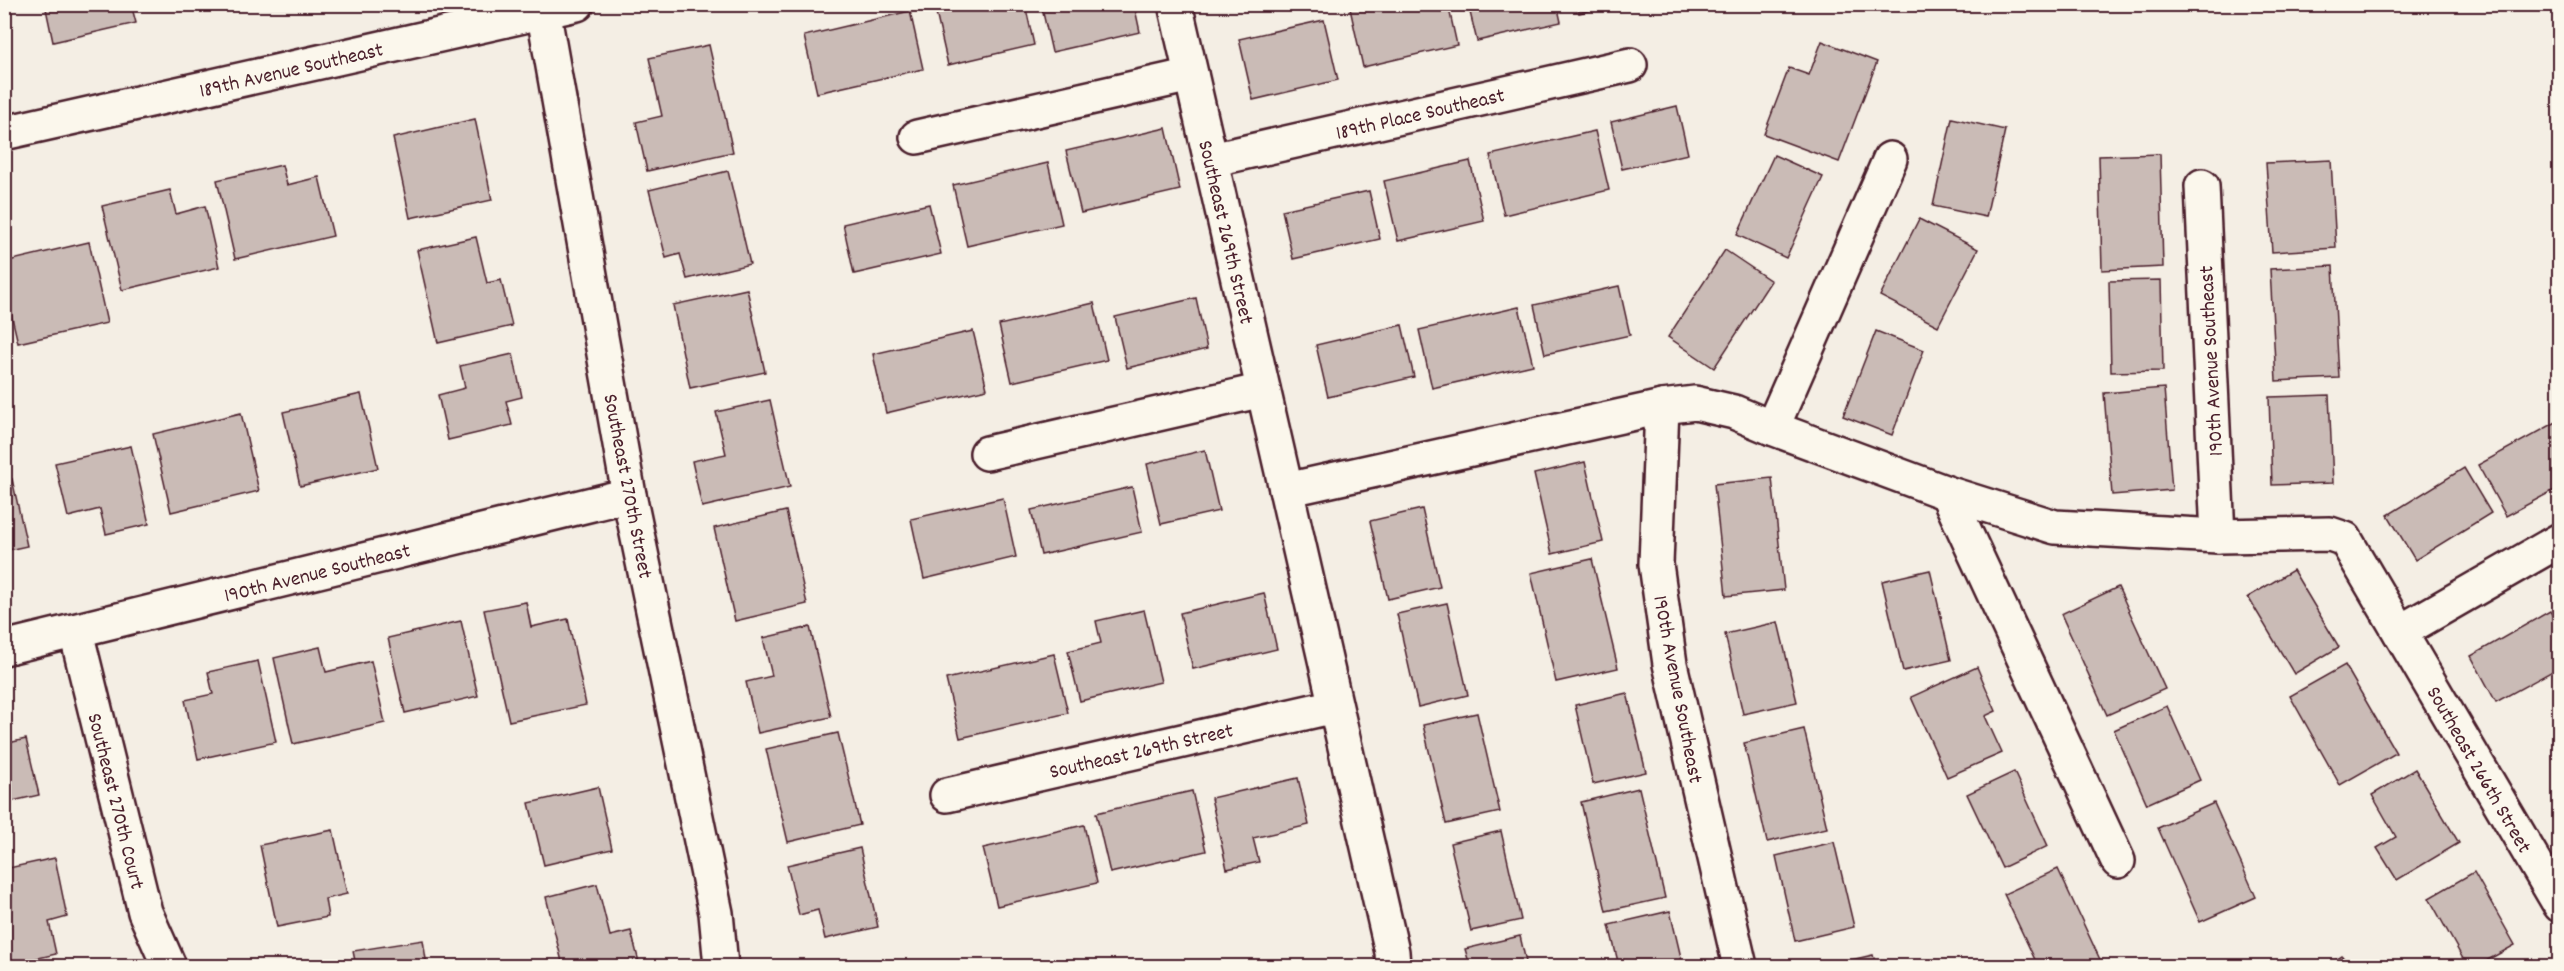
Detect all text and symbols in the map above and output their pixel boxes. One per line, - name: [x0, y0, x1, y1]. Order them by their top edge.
- street label: 189th Avenue Southeast: [197, 36, 387, 108]
- street label: 189th Place Southeast: [1333, 82, 1508, 150]
- street label: Southeast 269th Street: [1188, 138, 1260, 328]
- street label: 190th Avenue Southeast: [2193, 265, 2233, 457]
- street label: Southeast 270th Street: [593, 392, 659, 582]
- street label: 190th Avenue Southeast: [222, 537, 414, 613]
- street label: 190th Avenue Southeast: [1643, 593, 1709, 786]
- street label: Southeast 266th Street: [2417, 681, 2538, 860]
- street label: Southeast 270th Court: [78, 710, 151, 893]
- street label: Southeast 269th Street: [1047, 717, 1237, 789]

